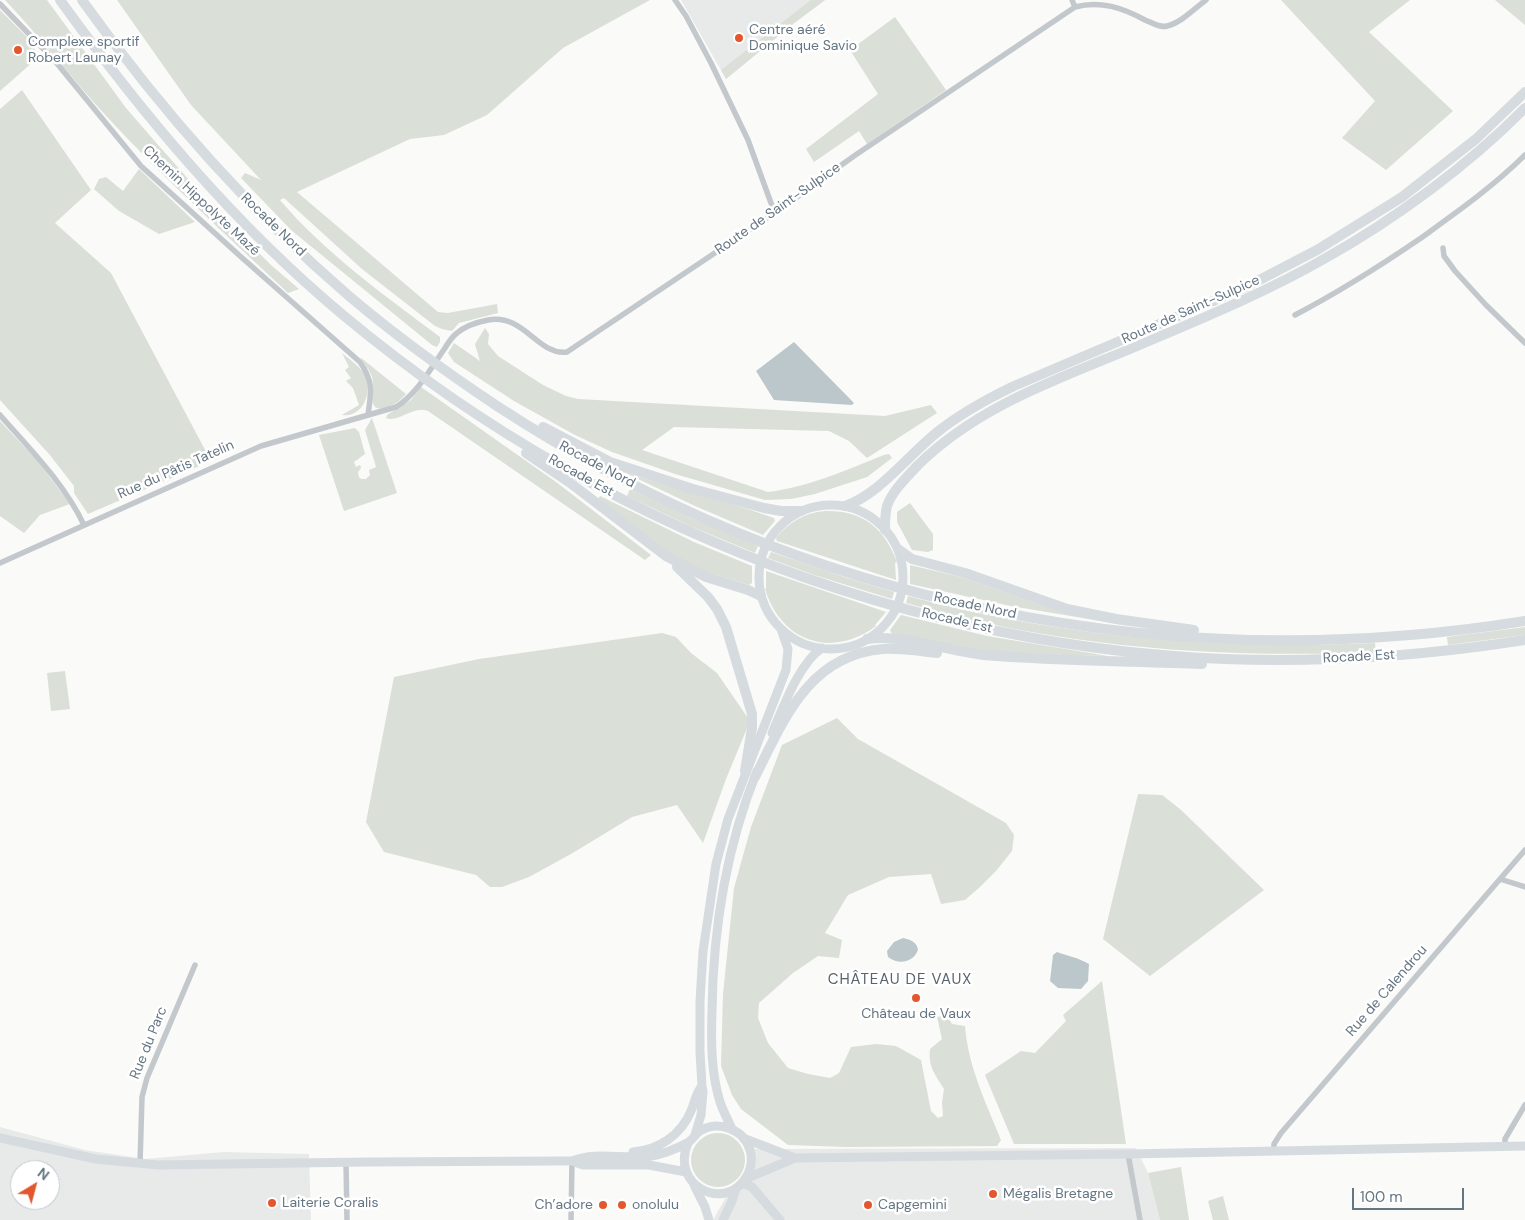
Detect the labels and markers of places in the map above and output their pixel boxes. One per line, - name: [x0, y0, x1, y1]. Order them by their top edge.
- place label: Centre aéré Dominique Savio: [749, 22, 857, 54]
- marker: Centre aéré Dominique Savio: [733, 32, 745, 44]
- place label: Complexe sportif Robert Launay: [28, 34, 140, 66]
- marker: Complexe sportif Robert Launay: [12, 44, 24, 56]
- marker: Château de Vaux: [910, 992, 922, 1004]
- place label: Château de Vaux: [861, 1006, 971, 1022]
- place label: Mégalis Bretagne: [1003, 1186, 1113, 1202]
- marker: Mégalis Bretagne: [987, 1188, 999, 1200]
- place label: Laiterie Coralis: [282, 1195, 378, 1211]
- marker: Laiterie Coralis: [266, 1197, 278, 1209]
- place label: Ch’adore: [534, 1197, 593, 1213]
- place label: onolulu: [632, 1197, 679, 1213]
- place label: Capgemini: [878, 1197, 947, 1213]
- marker: Ch’adore: [597, 1199, 609, 1211]
- marker: onolulu: [616, 1199, 628, 1211]
- marker: Capgemini: [862, 1199, 874, 1211]

